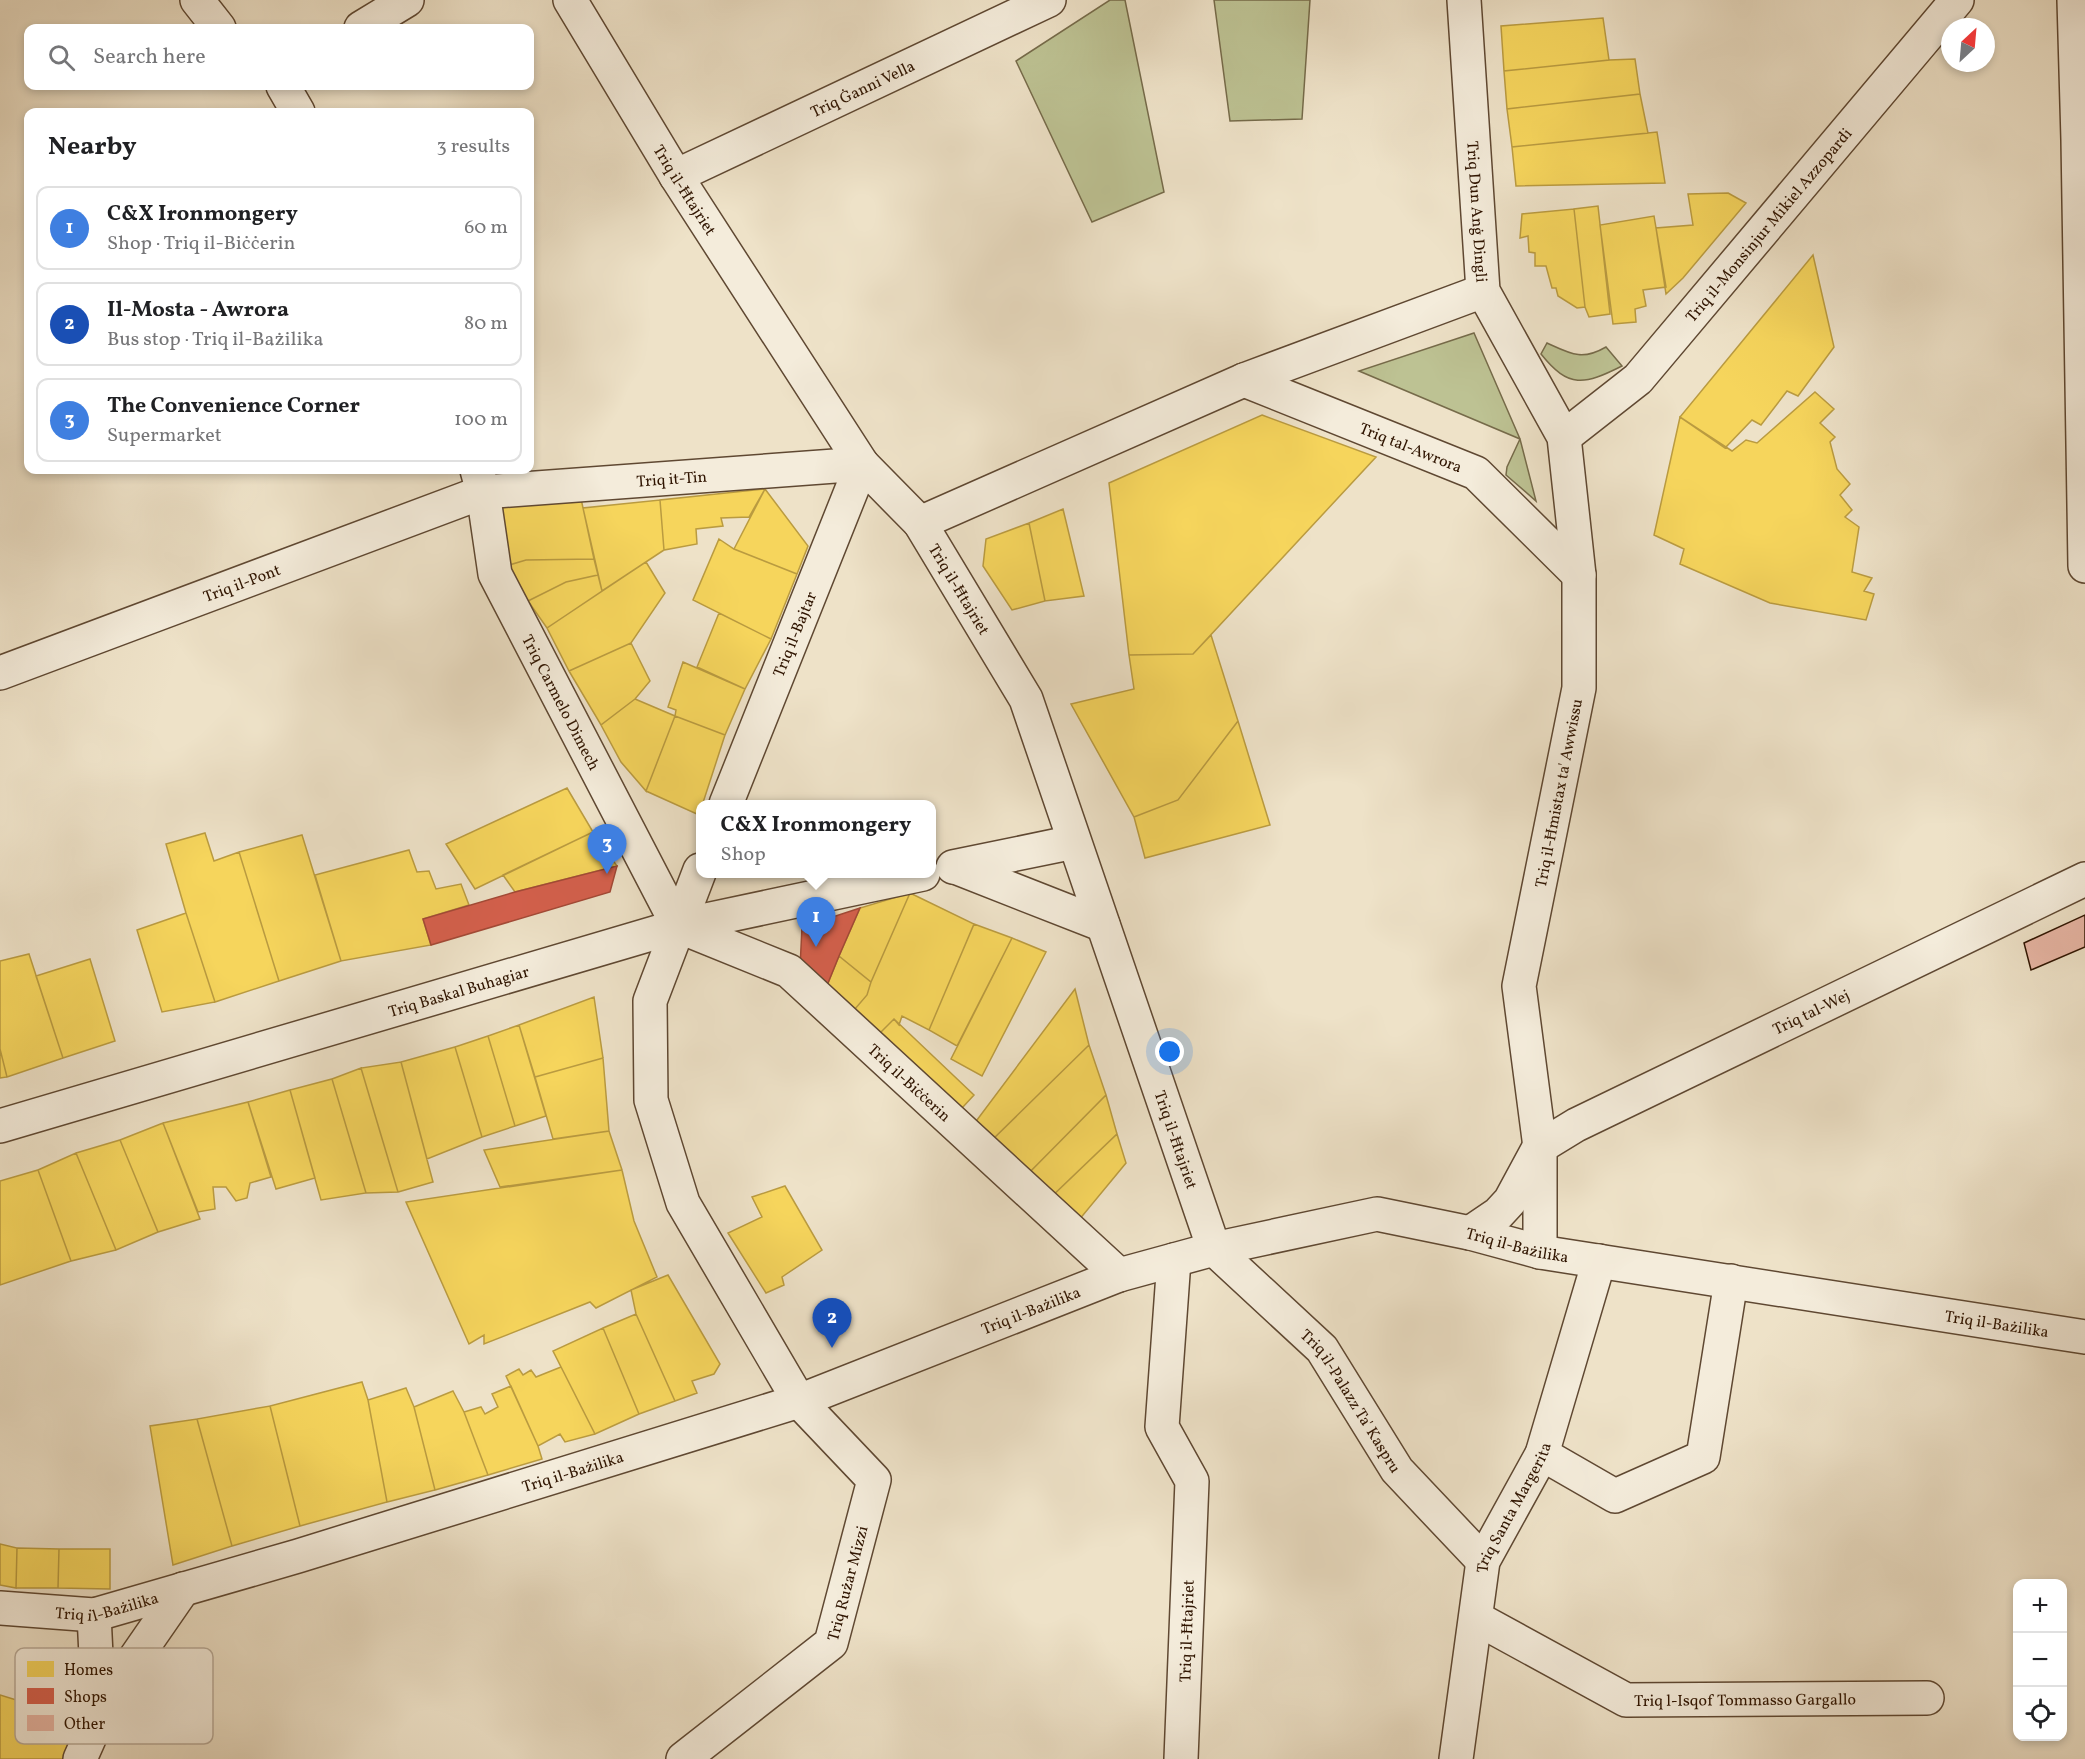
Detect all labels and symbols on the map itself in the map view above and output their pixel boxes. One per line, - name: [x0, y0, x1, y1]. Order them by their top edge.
- north arrow: [1941, 18, 1995, 72]
- street label: Triq Ġanni Vella: [807, 56, 919, 124]
- street label: Triq il-Monsinjur Mikiel Azzopardi: [1681, 124, 1858, 328]
- street label: Triq Dun Anġ Dingli: [1460, 140, 1491, 283]
- street label: Triq il-Ħtajriet: [647, 141, 721, 241]
- street label: Triq tal-Awrora: [1356, 418, 1465, 479]
- street label: Triq it-Tin: [636, 466, 708, 494]
- street label: Triq il-Ħtajriet: [922, 540, 994, 640]
- street label: Triq il-Pont: [201, 560, 284, 609]
- street label: Triq il-Bajtar: [769, 588, 823, 681]
- street label: Triq Carmelo Dimech: [515, 631, 604, 775]
- street label: Triq il-Ħmistax ta' Awwissu: [1531, 697, 1589, 890]
- pin: 3: [588, 824, 626, 874]
- pin: 1: [796, 898, 836, 947]
- street label: Triq Baskal Buhagiar: [386, 961, 532, 1024]
- street label: Triq tal-Wej: [1769, 985, 1854, 1041]
- your location: [1155, 1037, 1184, 1066]
- street label: Triq il-Biċċerin: [862, 1040, 955, 1128]
- street label: Triq il-Ħtajriet: [1148, 1088, 1202, 1193]
- street label: Triq il-Bażilika: [1463, 1223, 1570, 1269]
- street label: Triq il-Bażilika: [978, 1282, 1084, 1341]
- pin: 2: [812, 1298, 852, 1348]
- street label: Triq il-Bażilika: [1943, 1306, 2050, 1344]
- street label: Triq il-Palazz Ta' Kaspru: [1294, 1325, 1405, 1478]
- street label: Triq Santa Margerita: [1472, 1440, 1558, 1574]
- street label: Triq il-Bażilika: [520, 1447, 627, 1499]
- street label: Triq Rużar Mizzi: [823, 1523, 875, 1644]
- street label: Triq il-Ħtajriet: [1175, 1579, 1201, 1683]
- street label: Triq il-Bażilika: [54, 1588, 161, 1628]
- legend: [15, 1648, 213, 1744]
- text: Homes: [64, 1660, 113, 1682]
- text: Shops: [64, 1687, 107, 1709]
- street label: Triq l-Isqof Tommasso Gargallo: [1634, 1689, 1856, 1713]
- text: Other: [64, 1714, 105, 1736]

